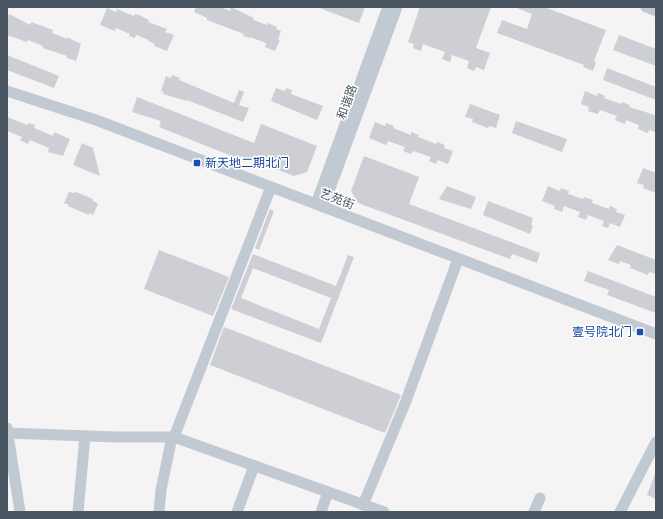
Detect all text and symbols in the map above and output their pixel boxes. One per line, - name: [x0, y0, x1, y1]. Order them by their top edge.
- street label: 和谐路: [334, 83, 360, 121]
- place label: 新天地二期北门: [205, 156, 289, 170]
- marker: 新天地二期北门: [192, 158, 202, 168]
- street label: 艺苑街: [318, 186, 356, 212]
- place label: 壹号院北门: [572, 325, 632, 339]
- marker: 壹号院北门: [635, 327, 645, 337]

